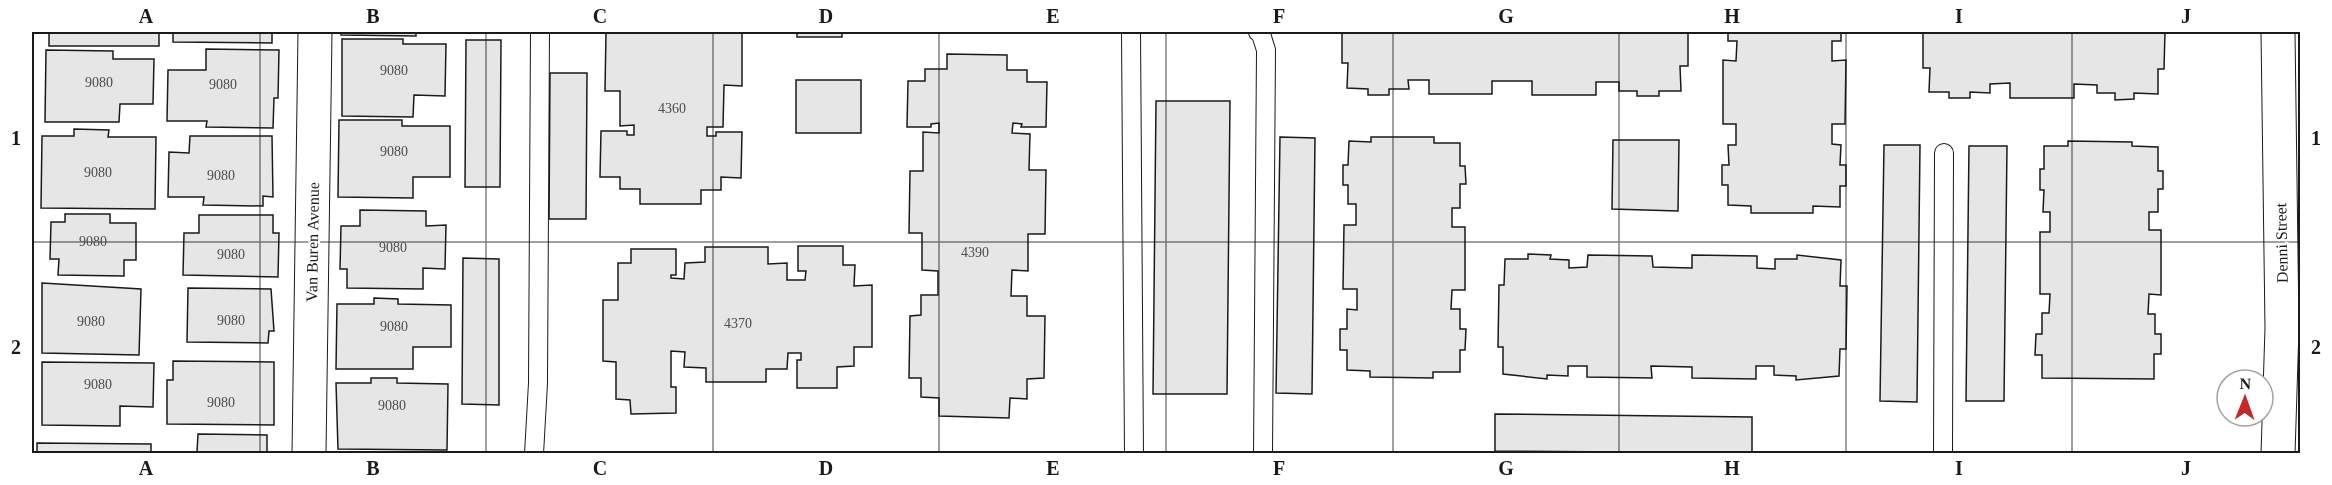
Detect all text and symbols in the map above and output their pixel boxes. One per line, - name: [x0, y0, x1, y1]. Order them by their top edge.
- text: A: [139, 5, 154, 27]
- text: B: [366, 5, 380, 27]
- text: C: [593, 5, 607, 27]
- text: D: [819, 5, 833, 27]
- text: E: [1046, 5, 1060, 27]
- text: F: [1273, 5, 1285, 27]
- text: G: [1498, 5, 1514, 27]
- text: H: [1724, 5, 1740, 27]
- text: I: [1955, 5, 1963, 27]
- text: J: [2181, 5, 2191, 27]
- house number: 9080: [380, 63, 408, 78]
- house number: 9080: [85, 75, 113, 90]
- house number: 9080: [209, 77, 237, 92]
- house number: 4360: [658, 101, 686, 116]
- text: 1: [11, 127, 21, 149]
- text: 1: [2311, 127, 2321, 149]
- house number: 9080: [380, 144, 408, 159]
- house number: 9080: [84, 165, 112, 180]
- house number: 9080: [207, 168, 235, 183]
- street label: Van Buren Avenue: [303, 182, 322, 302]
- street label: Denni Street: [2272, 202, 2291, 283]
- house number: 9080: [79, 234, 107, 249]
- house number: 9080: [379, 240, 407, 255]
- house number: 4390: [961, 245, 989, 260]
- house number: 9080: [217, 247, 245, 262]
- house number: 9080: [217, 313, 245, 328]
- house number: 9080: [77, 314, 105, 329]
- house number: 4370: [724, 316, 752, 331]
- house number: 9080: [380, 319, 408, 334]
- text: 2: [11, 336, 21, 358]
- text: 2: [2311, 336, 2321, 358]
- north arrow: [2215, 368, 2275, 428]
- text: N: [2239, 375, 2252, 392]
- house number: 9080: [84, 377, 112, 392]
- house number: 9080: [207, 395, 235, 410]
- house number: 9080: [378, 398, 406, 413]
- text: A: [139, 457, 154, 479]
- text: B: [366, 457, 380, 479]
- text: C: [593, 457, 607, 479]
- text: D: [819, 457, 833, 479]
- text: E: [1046, 457, 1060, 479]
- text: F: [1273, 457, 1285, 479]
- text: G: [1498, 457, 1514, 479]
- text: H: [1724, 457, 1740, 479]
- text: I: [1955, 457, 1963, 479]
- text: J: [2181, 457, 2191, 479]

